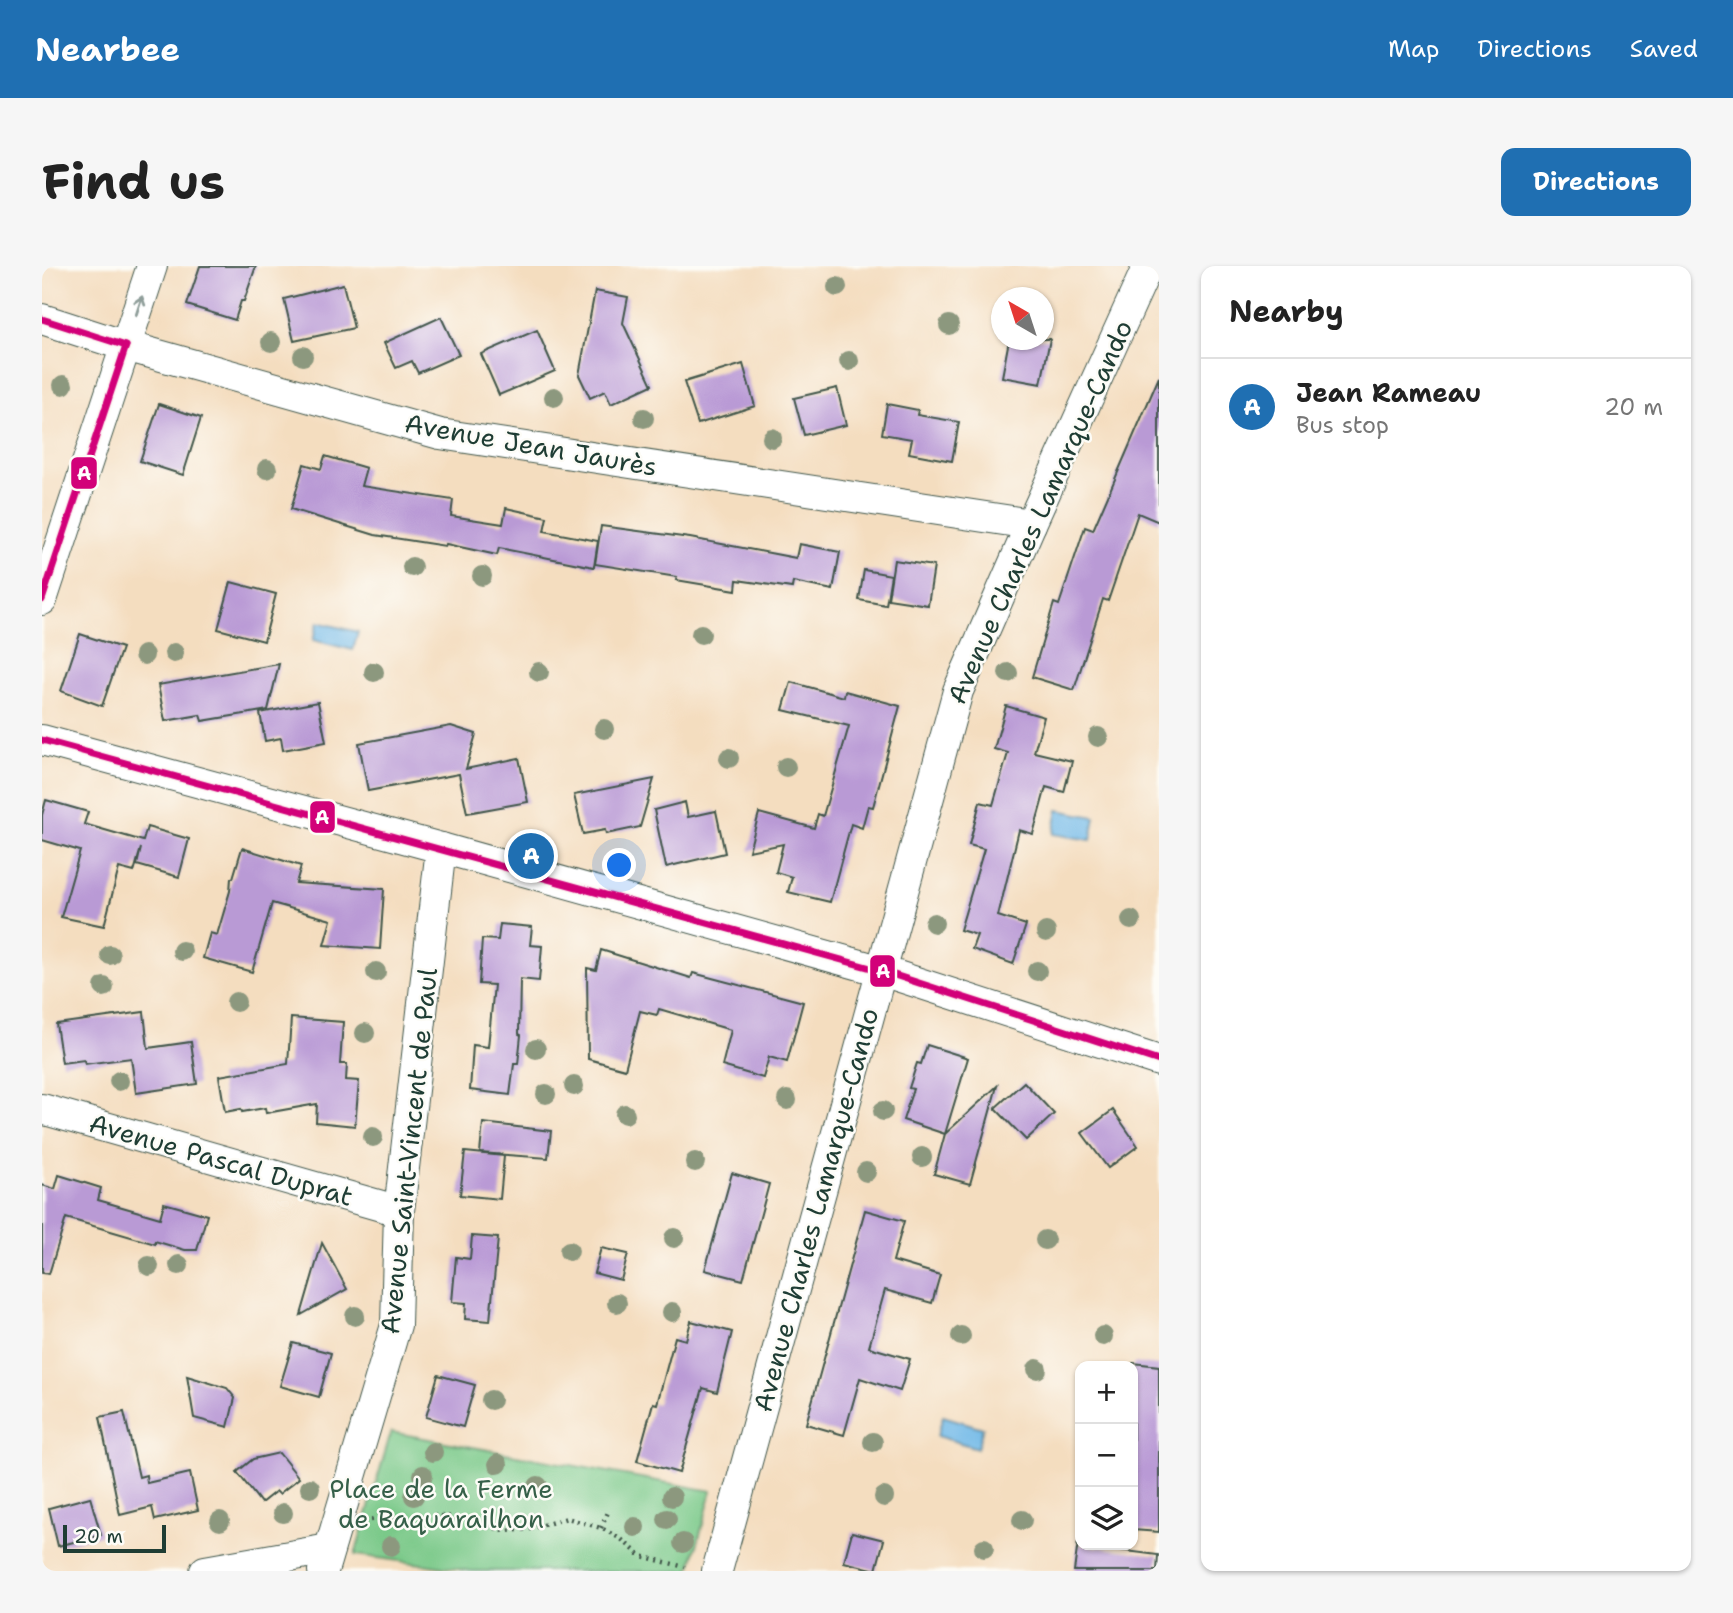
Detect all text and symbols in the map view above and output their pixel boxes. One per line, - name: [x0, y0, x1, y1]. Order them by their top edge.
- text: Nearbee: [35, 27, 180, 72]
- text: Map: [1388, 33, 1439, 65]
- text: Directions: [1477, 33, 1592, 65]
- text: Saved: [1630, 33, 1698, 65]
- button: Directions: [1501, 148, 1691, 216]
- text: Find us: [42, 149, 225, 215]
- north arrow: [991, 287, 1054, 350]
- text: Nearby: [1229, 291, 1344, 332]
- one-way arrow: [133, 295, 146, 317]
- street label: Avenue Charles Lamarque-Cando: [939, 314, 1140, 709]
- text: Jean Rameau: [1296, 375, 1481, 410]
- text: A: [1243, 392, 1261, 422]
- text: 20 m: [1604, 392, 1663, 422]
- street label: Avenue Jean Jaurès: [402, 405, 660, 484]
- text: Bus stop: [1296, 410, 1389, 440]
- line badge: A: [70, 456, 98, 490]
- text: A: [77, 461, 91, 486]
- line badge: A: [309, 800, 336, 834]
- text: A: [315, 805, 329, 830]
- pin: A: [508, 830, 554, 882]
- your location: [602, 848, 636, 882]
- line badge: A: [869, 954, 896, 988]
- text: A: [876, 959, 890, 984]
- street label: Avenue Saint-Vincent de Paul: [372, 966, 445, 1336]
- street label: Avenue Charles Lamarque-Cando: [745, 1004, 886, 1416]
- street label: Avenue Pascal Duprat: [85, 1105, 357, 1214]
- map controls: [1075, 1361, 1138, 1550]
- button: +: [1075, 1361, 1138, 1424]
- button: −: [1075, 1424, 1138, 1487]
- park label: Place de la Ferme de Baquarailhon: [329, 1471, 553, 1536]
- button: layers: [1075, 1487, 1138, 1550]
- scale bar: [63, 1522, 166, 1554]
- text: 20 m: [74, 1524, 123, 1549]

